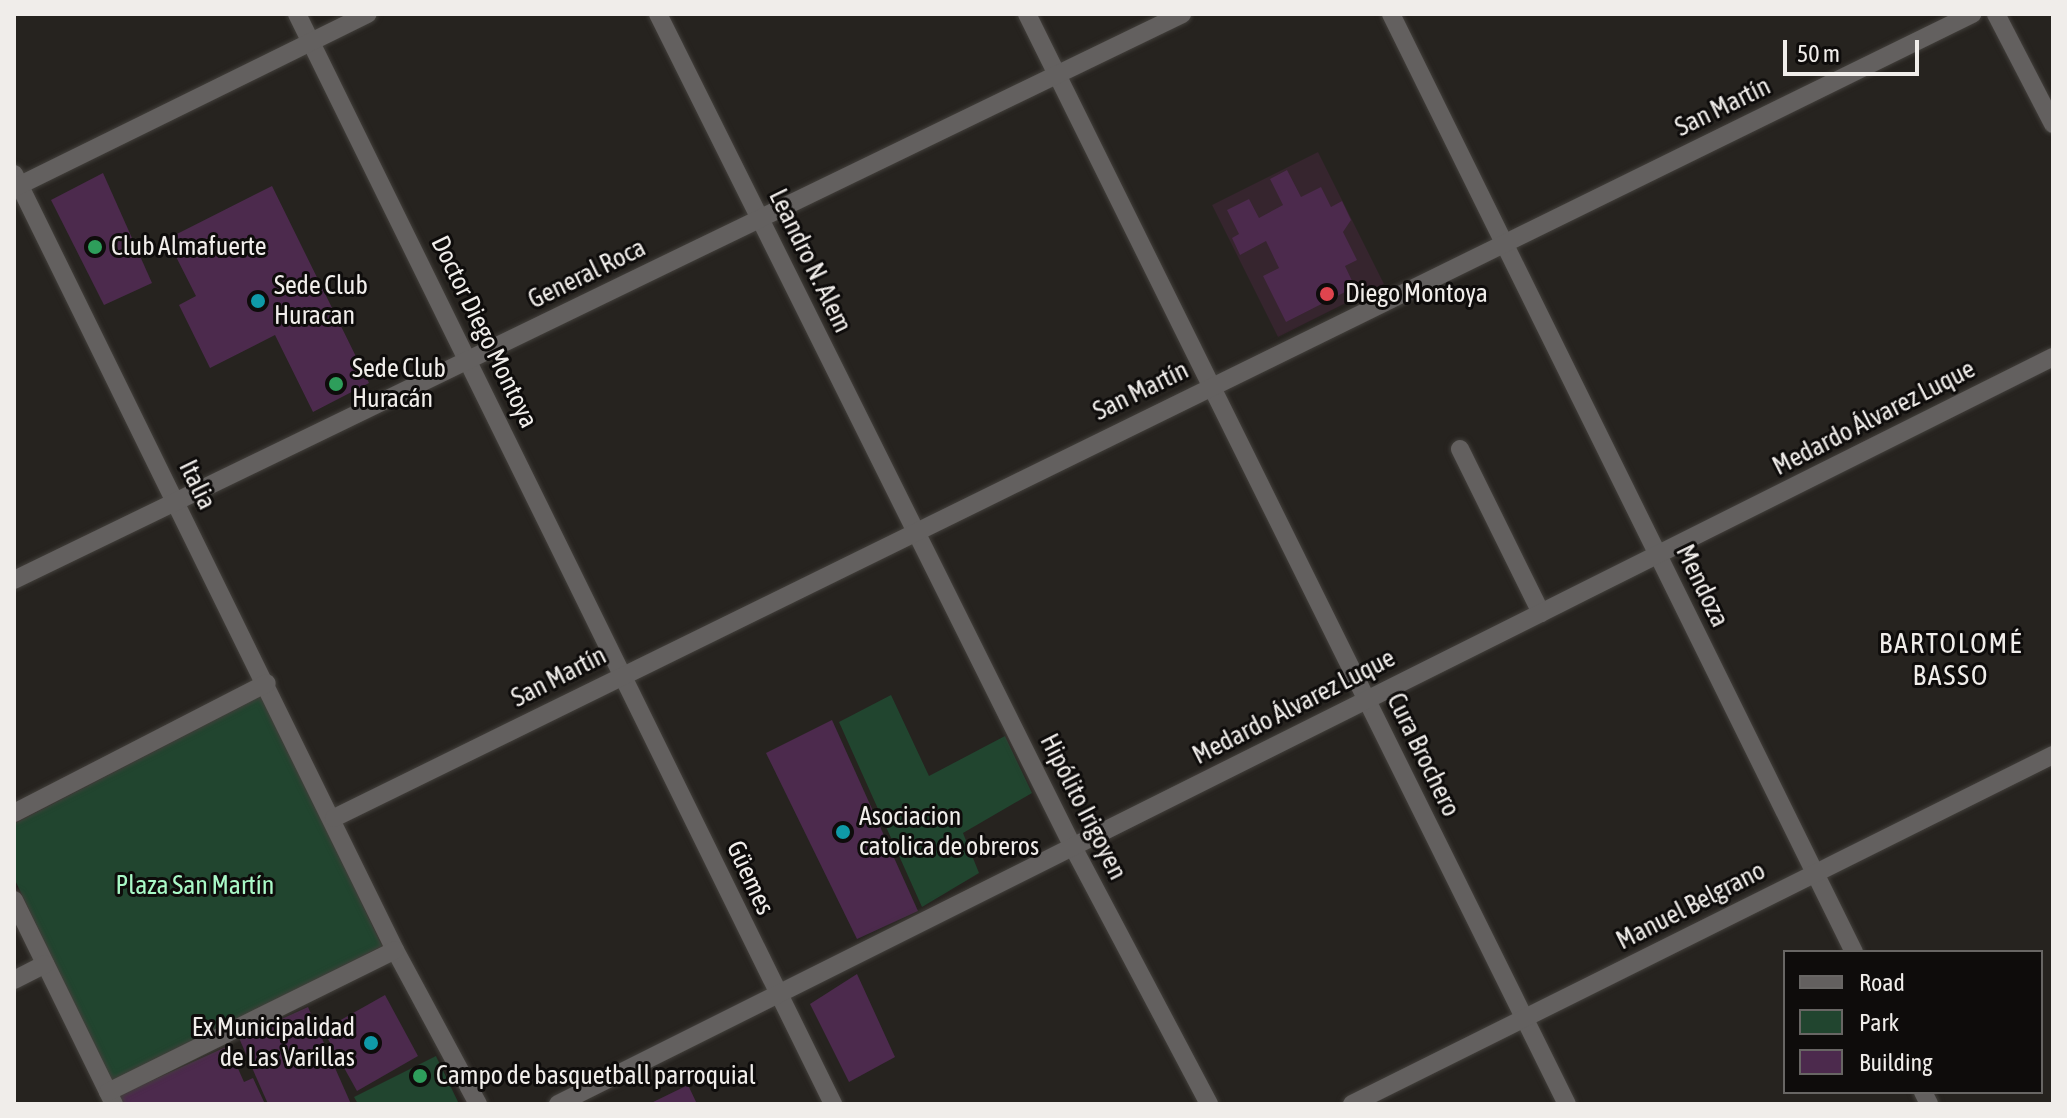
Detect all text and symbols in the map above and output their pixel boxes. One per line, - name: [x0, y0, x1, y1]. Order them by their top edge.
- scale bar: [1787, 24, 1923, 74]
- text: 50 m: [1797, 40, 1840, 67]
- street label: San Martín: [1670, 71, 1776, 143]
- street label: Leandro N. Alem: [762, 184, 858, 338]
- place label: Club Almafuerte: [111, 231, 266, 263]
- street label: Doctor Diego Montoya: [424, 231, 544, 433]
- street label: General Roca: [523, 232, 651, 316]
- marker: Club Almafuerte: [86, 238, 104, 256]
- place label: Sede Club Huracan: [274, 270, 368, 332]
- place label: Diego Montoya: [1345, 278, 1488, 310]
- marker: Diego Montoya: [1316, 283, 1338, 305]
- marker: Sede Club Huracan: [249, 292, 267, 310]
- place label: Sede Club Huracán: [352, 353, 446, 414]
- street label: Medardo Álvarez Luque: [1768, 354, 1980, 482]
- street label: San Martín: [1088, 355, 1194, 427]
- marker: Sede Club Huracán: [327, 375, 345, 393]
- street label: Italia: [172, 455, 222, 515]
- street label: Mendoza: [1669, 540, 1735, 632]
- district label: BARTOLOMÉ BASSO: [1879, 626, 2023, 692]
- street label: San Martín: [506, 640, 612, 714]
- street label: Medardo Álvarez Luque: [1188, 643, 1400, 771]
- street label: Cura Brochero: [1380, 688, 1466, 822]
- street label: Hipólito Irigoyen: [1033, 729, 1133, 885]
- place label: Asociacion catolica de obreros: [859, 801, 1039, 862]
- marker: Asociacion catolica de obreros: [834, 823, 852, 841]
- street label: Güemes: [719, 836, 781, 920]
- street label: Manuel Belgrano: [1611, 855, 1771, 957]
- park label: Plaza San Martín: [116, 870, 274, 902]
- legend: [1783, 950, 2043, 1094]
- text: Road: [1859, 969, 1905, 996]
- text: Park: [1859, 1009, 1899, 1036]
- place label: Ex Municipalidad de Las Varillas: [192, 1012, 355, 1074]
- marker: Ex Municipalidad de Las Varillas: [362, 1034, 380, 1052]
- text: Building: [1859, 1049, 1932, 1076]
- place label: Campo de basquetball parroquial: [436, 1060, 756, 1092]
- marker: Campo de basquetball parroquial: [411, 1067, 429, 1085]

